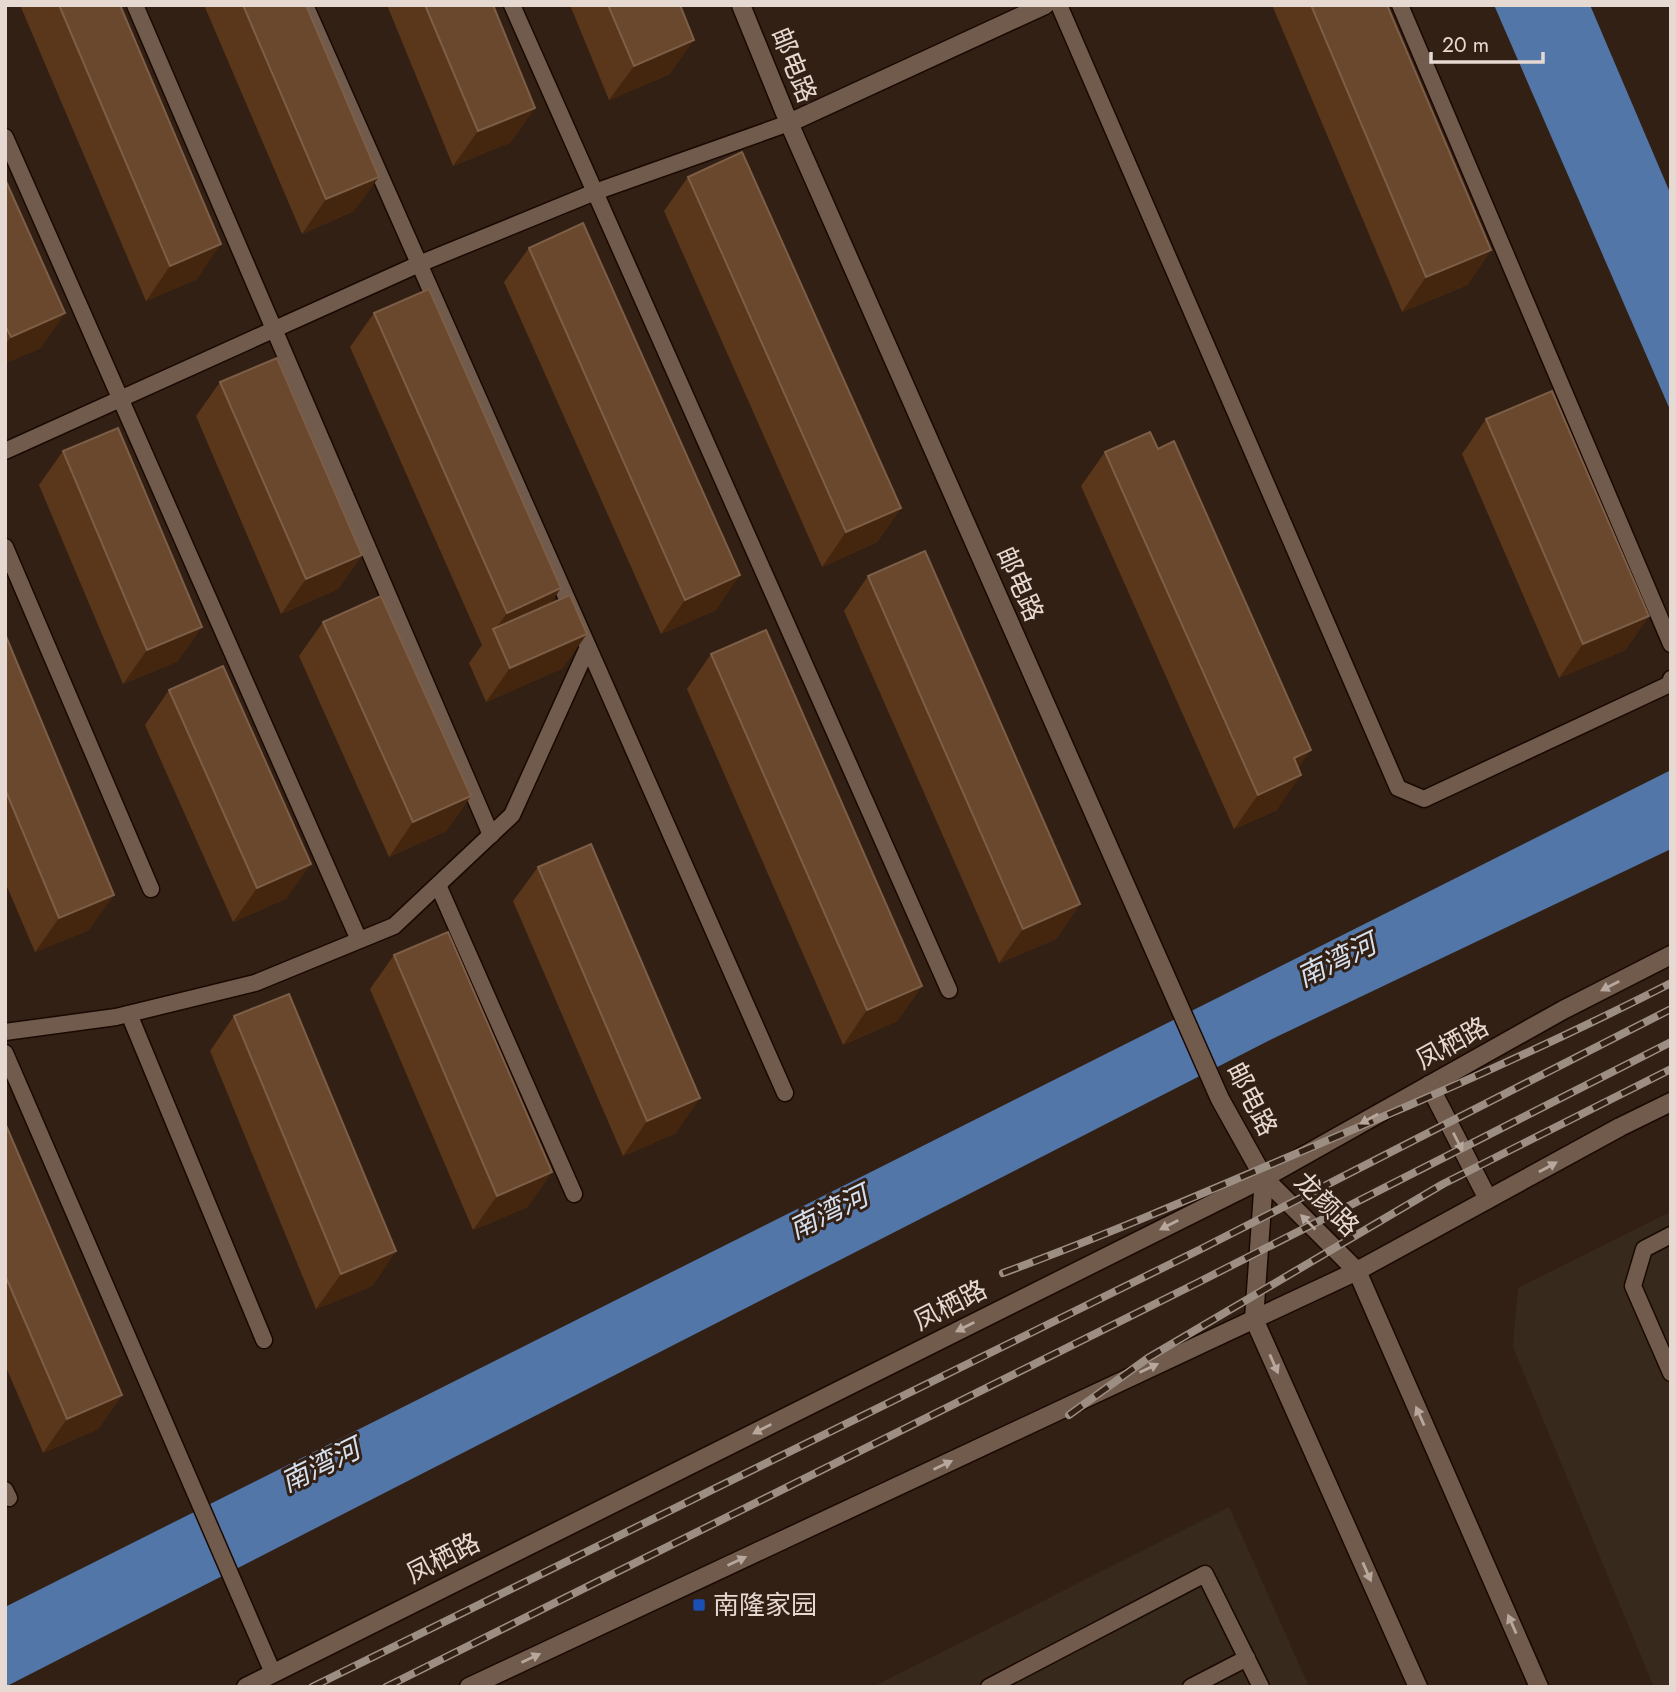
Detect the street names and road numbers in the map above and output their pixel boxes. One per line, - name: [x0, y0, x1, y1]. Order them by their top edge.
- street label: 邮电路: [762, 22, 826, 108]
- street label: 邮电路: [987, 541, 1053, 627]
- street label: 凤栖路: [1409, 1007, 1495, 1079]
- street label: 邮电路: [1217, 1056, 1287, 1142]
- street label: 龙颜路: [1286, 1163, 1368, 1245]
- street label: 凤栖路: [907, 1270, 993, 1340]
- street label: 凤栖路: [400, 1523, 486, 1593]

